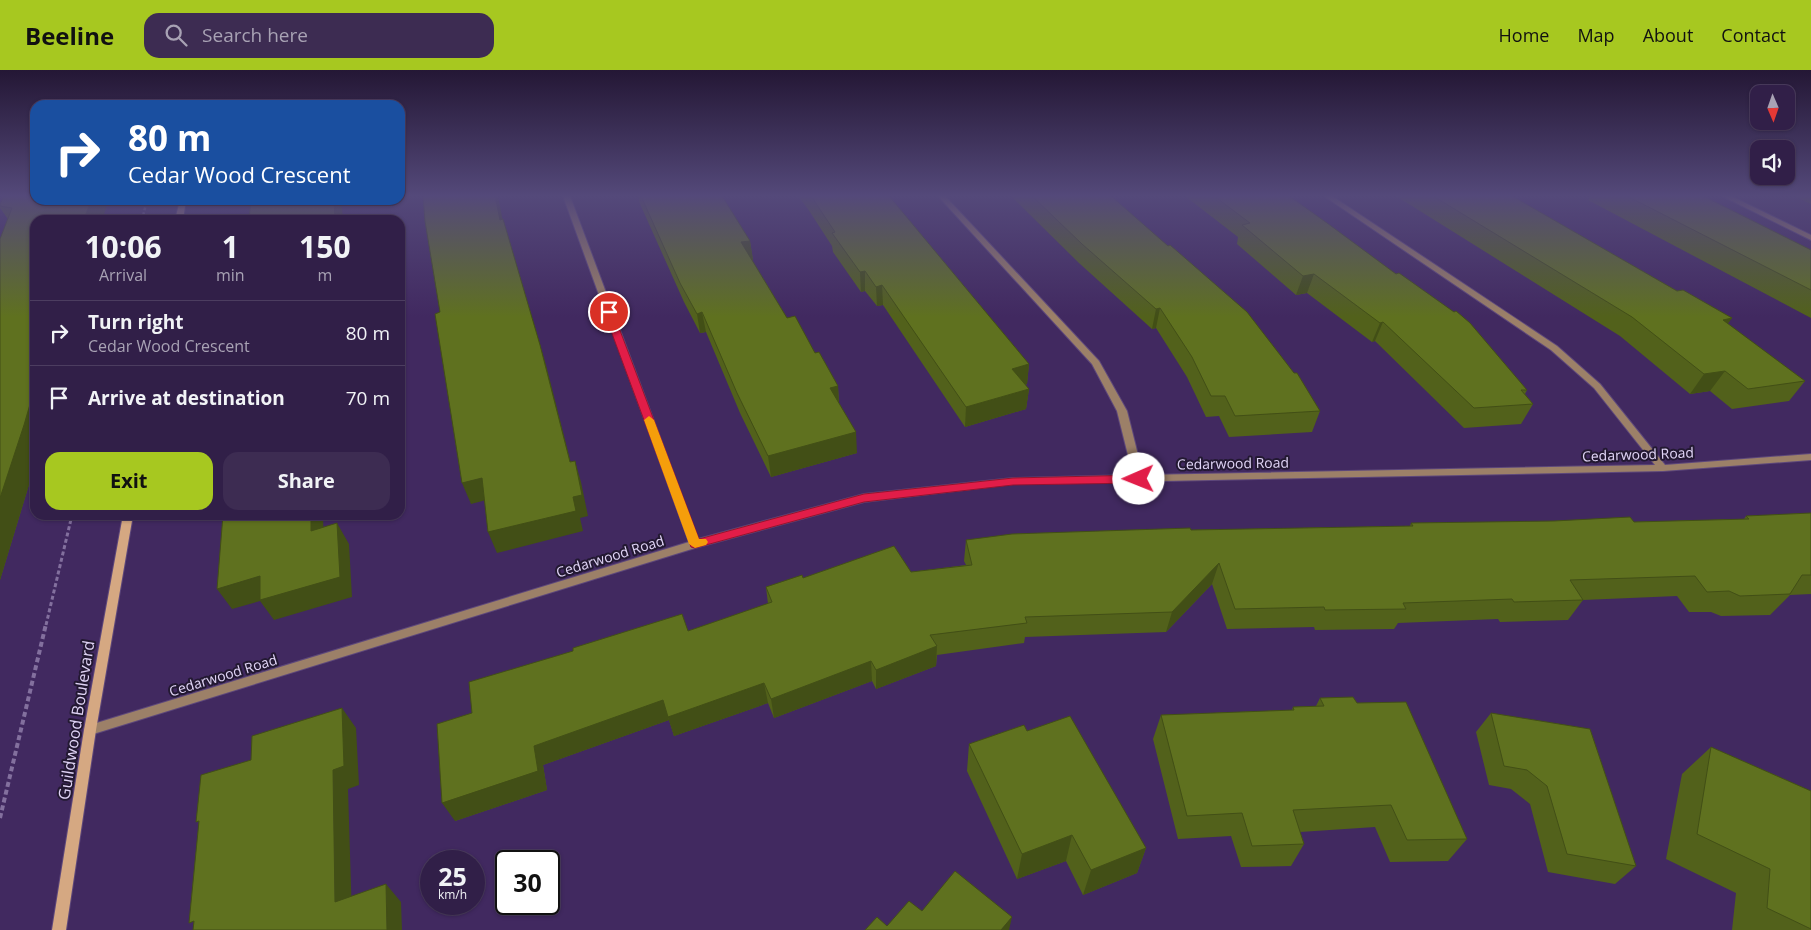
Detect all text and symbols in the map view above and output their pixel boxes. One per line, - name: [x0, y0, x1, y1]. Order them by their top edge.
- search box: [144, 13, 494, 58]
- text: Beeline: [25, 19, 114, 52]
- icon: search: [162, 21, 190, 49]
- text: Search here: [202, 22, 308, 48]
- text: Home: [1499, 23, 1549, 47]
- text: Map: [1577, 23, 1615, 47]
- text: About: [1643, 23, 1693, 47]
- text: Contact: [1721, 23, 1786, 47]
- north arrow: [1750, 85, 1795, 130]
- map controls: [1750, 85, 1795, 185]
- text: 80 m: [128, 114, 211, 161]
- icon: right: [45, 120, 110, 185]
- button: sound: [1750, 140, 1795, 185]
- text: Cedar Wood Crescent: [128, 159, 350, 189]
- text: 10:06: [84, 226, 162, 267]
- text: 1: [222, 226, 239, 267]
- text: 150: [299, 226, 351, 267]
- text: Arrival: [99, 264, 147, 286]
- text: min: [216, 264, 245, 286]
- text: m: [317, 264, 332, 286]
- pin: [588, 291, 630, 333]
- icon: arrive: [595, 298, 623, 326]
- text: Turn right: [88, 309, 183, 335]
- icon: right: [45, 319, 73, 347]
- text: 80 m: [346, 320, 390, 346]
- text: Cedar Wood Crescent: [88, 335, 250, 357]
- icon: arrive: [45, 384, 73, 412]
- text: Arrive at destination: [88, 385, 285, 411]
- text: 70 m: [346, 385, 390, 411]
- street label: Cedarwood Road: [1582, 443, 1694, 465]
- button: Exit: [45, 452, 213, 510]
- button: Share: [223, 452, 390, 510]
- position arrow: [1112, 452, 1164, 504]
- street label: Cedarwood Road: [1177, 453, 1289, 473]
- street label: Cedarwood Road: [554, 531, 666, 581]
- street label: Guildwood Boulevard: [53, 639, 99, 801]
- street label: Cedarwood Road: [167, 650, 279, 700]
- speed limit sign: 30: [495, 850, 560, 915]
- text: 25: [438, 859, 467, 893]
- text: km/h: [438, 886, 467, 903]

